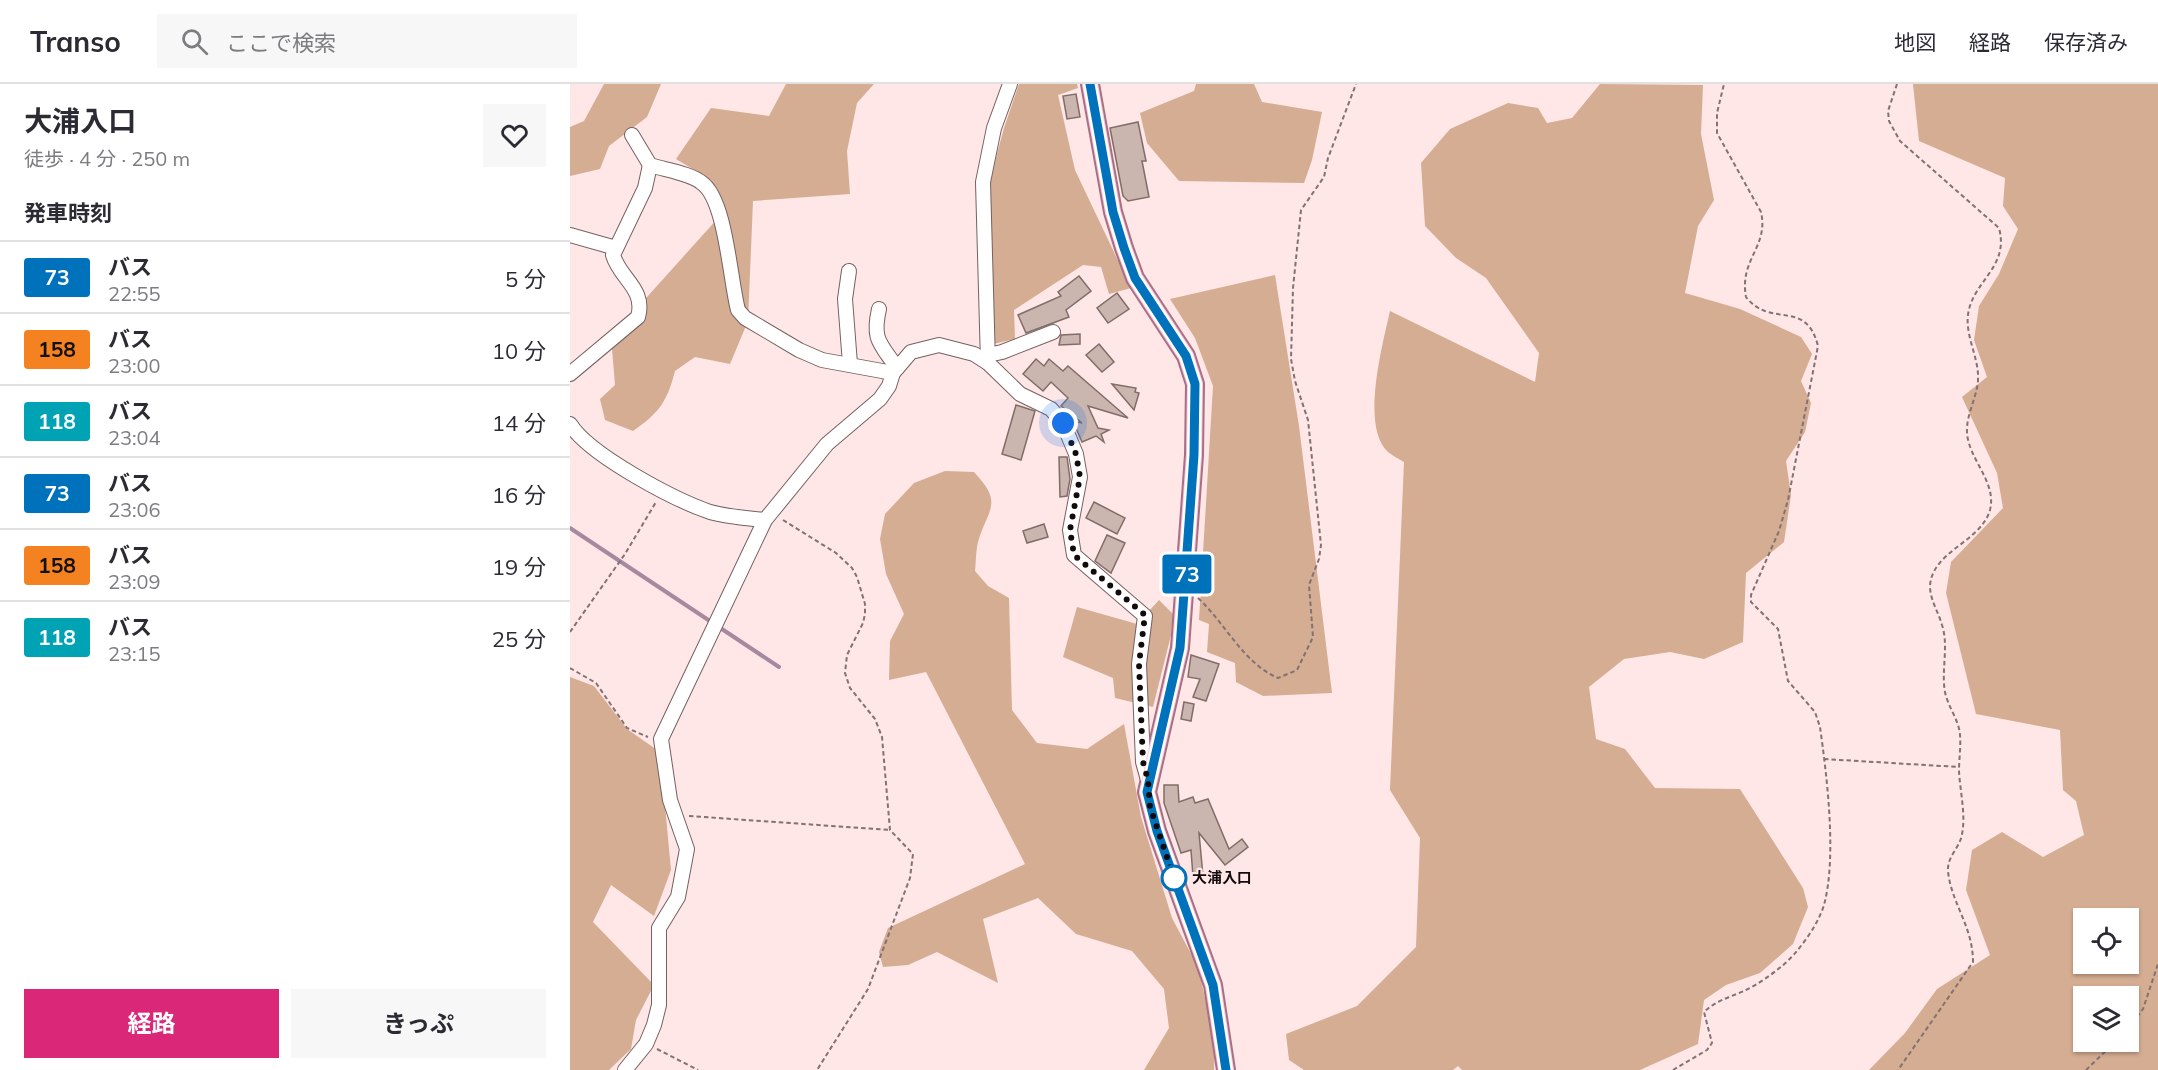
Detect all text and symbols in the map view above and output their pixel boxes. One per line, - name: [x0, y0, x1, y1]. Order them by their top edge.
- search box: [157, 14, 577, 68]
- text: Transo: [30, 24, 121, 59]
- icon: search: [178, 25, 211, 58]
- text: ここで検索: [226, 29, 336, 57]
- text: 地図: [1894, 29, 1936, 55]
- text: 経路: [1969, 29, 2011, 55]
- text: 保存済み: [2044, 29, 2128, 55]
- text: 大浦入口: [24, 103, 136, 138]
- button: heart: [483, 104, 546, 167]
- text: 徒歩 · 4 分 · 250 m: [24, 146, 190, 171]
- text: 発車時刻: [24, 199, 112, 227]
- text: バス: [108, 253, 152, 281]
- text: 73: [44, 264, 70, 290]
- text: 5 分: [505, 265, 546, 293]
- text: 22:55: [108, 281, 161, 306]
- text: バス: [108, 325, 152, 353]
- text: 158: [38, 336, 76, 362]
- text: 10 分: [492, 337, 546, 365]
- text: 23:00: [108, 353, 161, 378]
- text: バス: [108, 397, 152, 425]
- text: 118: [38, 408, 76, 434]
- your location: [1048, 408, 1078, 438]
- text: 14 分: [492, 409, 546, 437]
- text: 23:04: [108, 425, 161, 450]
- text: バス: [108, 469, 152, 497]
- text: 73: [44, 480, 70, 506]
- text: 16 分: [492, 481, 546, 509]
- text: 23:06: [108, 497, 161, 522]
- text: バス: [108, 541, 152, 569]
- text: 158: [38, 552, 76, 578]
- text: 19 分: [492, 553, 546, 581]
- line badge: 73: [1160, 554, 1214, 594]
- text: 73: [1174, 561, 1200, 587]
- text: 23:09: [108, 569, 161, 594]
- text: バス: [108, 613, 152, 641]
- text: 118: [38, 624, 76, 650]
- text: 25 分: [492, 625, 546, 653]
- text: 23:15: [108, 641, 161, 666]
- marker: 大浦入口: [1161, 865, 1187, 891]
- place label: 大浦入口: [1192, 868, 1252, 887]
- map controls: [2073, 908, 2139, 1052]
- button: locate: [2073, 908, 2139, 974]
- button: layers: [2073, 986, 2139, 1052]
- button: 経路: [24, 989, 279, 1058]
- button: きっぷ: [291, 989, 546, 1058]

